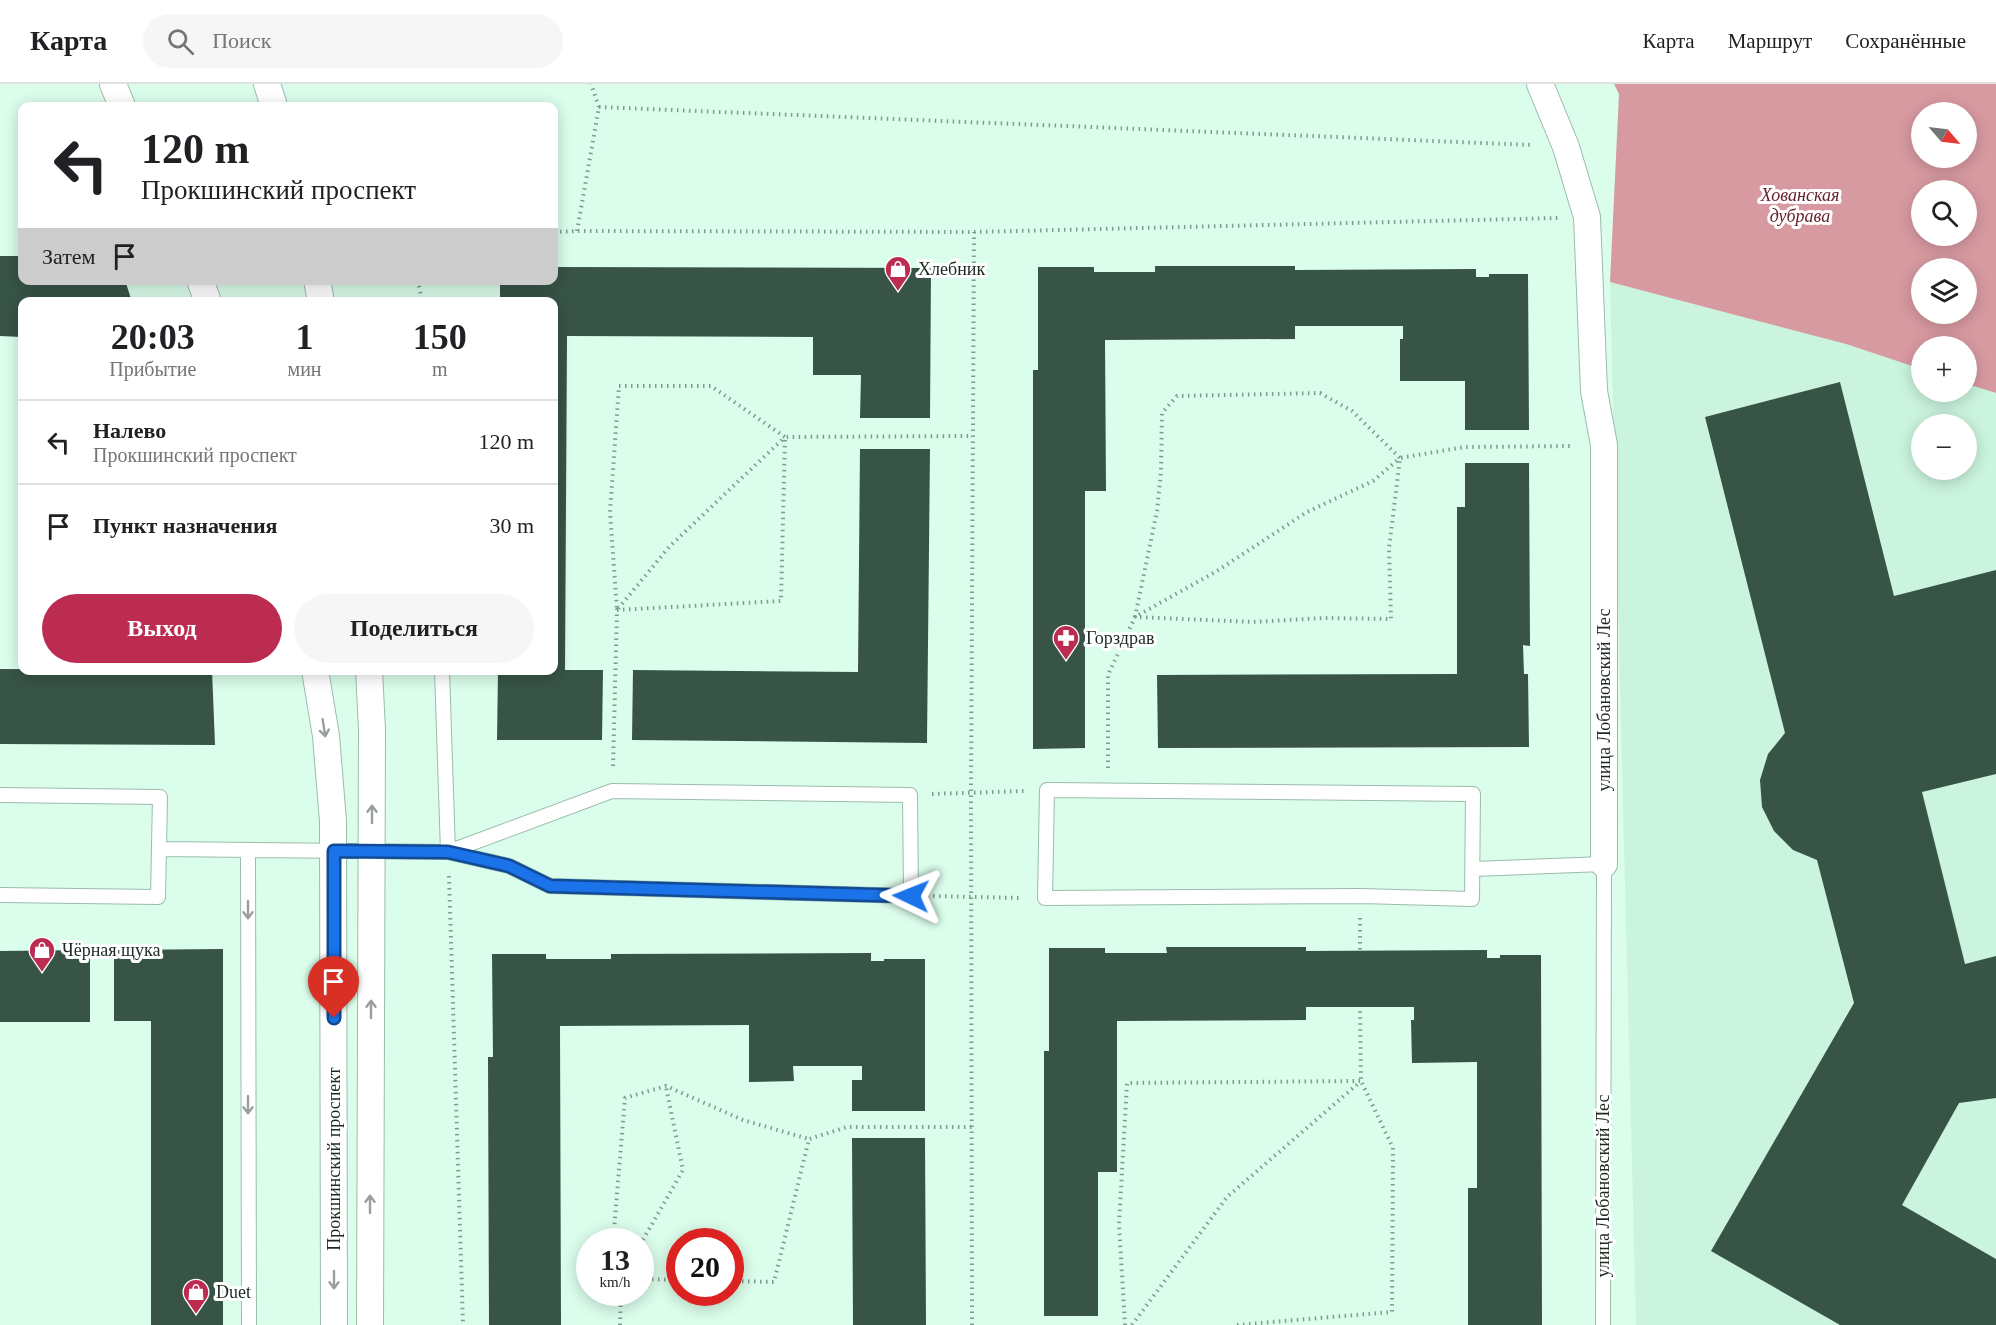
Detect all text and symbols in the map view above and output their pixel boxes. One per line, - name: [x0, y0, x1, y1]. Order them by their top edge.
- search box: [143, 14, 563, 68]
- text: Карта: [30, 25, 107, 56]
- icon: search: [164, 25, 197, 58]
- text: Поиск: [212, 28, 271, 53]
- text: Карта: [1643, 29, 1695, 53]
- text: Маршрут: [1728, 29, 1812, 53]
- text: Сохранённые: [1845, 29, 1966, 53]
- north arrow: [1911, 102, 1977, 168]
- map controls: [1911, 102, 1977, 480]
- icon: left: [42, 126, 120, 204]
- text: 120 m: [141, 126, 250, 172]
- text: Прокшинский проспект: [141, 175, 416, 205]
- button: search: [1911, 180, 1977, 246]
- park label: Хованская дубрава: [1760, 185, 1839, 226]
- icon: arrive: [108, 240, 141, 273]
- text: Затем: [42, 244, 96, 269]
- shop icon: Хлебник: [883, 254, 913, 292]
- button: layers: [1911, 258, 1977, 324]
- place label: Хлебник: [918, 259, 985, 279]
- text: 20:03: [111, 317, 195, 357]
- text: 1: [296, 317, 314, 357]
- text: 150: [413, 317, 467, 357]
- button: +: [1911, 336, 1977, 402]
- text: Прибытие: [109, 358, 196, 380]
- text: мин: [288, 358, 322, 380]
- text: m: [432, 358, 448, 380]
- button: −: [1911, 414, 1977, 480]
- text: Налево: [93, 418, 166, 443]
- icon: left: [42, 426, 75, 459]
- text: 120 m: [478, 429, 534, 454]
- text: Прокшинский проспект: [93, 444, 297, 466]
- icon: arrive: [42, 510, 75, 543]
- text: Пункт назначения: [93, 513, 278, 538]
- text: 30 m: [489, 513, 534, 538]
- button: Выход: [42, 594, 282, 663]
- button: Поделиться: [294, 594, 534, 663]
- street label: улица Лобановский Лес: [1594, 609, 1614, 791]
- pharmacy icon: Горздрав: [1051, 623, 1081, 661]
- place label: Горздрав: [1086, 628, 1154, 648]
- one-way arrow: [319, 718, 330, 738]
- one-way arrow: [366, 804, 378, 824]
- position arrow: [879, 864, 943, 928]
- one-way arrow: [242, 900, 254, 920]
- shop icon: Чёрная щука: [27, 935, 57, 973]
- place label: Чёрная щука: [62, 940, 160, 960]
- pin: [308, 956, 359, 1018]
- icon: arrive: [317, 965, 350, 998]
- one-way arrow: [365, 999, 377, 1019]
- street label: Прокшинский проспект: [324, 1067, 344, 1251]
- one-way arrow: [242, 1095, 254, 1115]
- street label: улица Лобановский Лес: [1593, 1095, 1613, 1277]
- one-way arrow: [364, 1194, 376, 1214]
- speed limit sign: 20: [666, 1228, 744, 1306]
- text: 13: [600, 1243, 630, 1276]
- one-way arrow: [328, 1269, 340, 1289]
- text: km/h: [600, 1274, 630, 1290]
- shop icon: Duet: [181, 1277, 211, 1315]
- place label: Duet: [216, 1282, 251, 1302]

